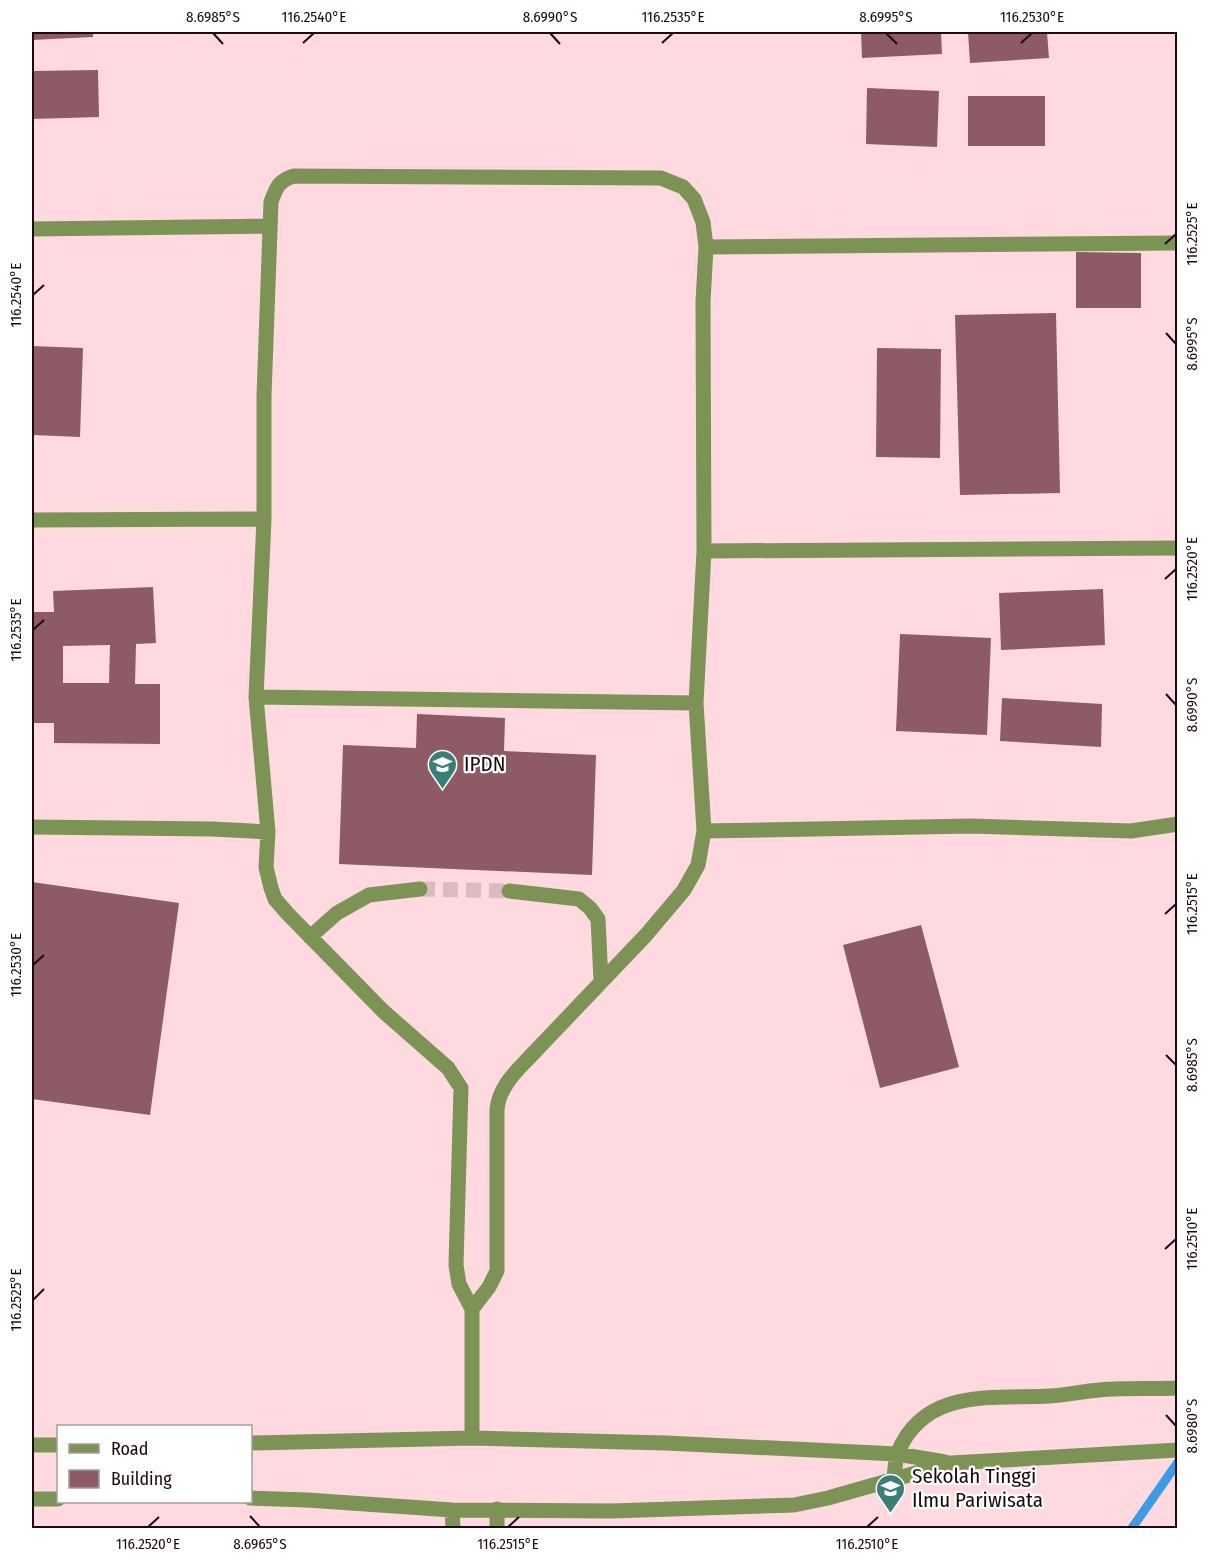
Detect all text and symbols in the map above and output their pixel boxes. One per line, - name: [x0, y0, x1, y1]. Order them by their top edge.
- text: 8.6985°S: [186, 8, 240, 26]
- text: 116.2540°E: [282, 8, 346, 26]
- text: 8.6990°S: [523, 8, 577, 26]
- text: 116.2535°E: [641, 8, 705, 26]
- text: 8.6995°S: [859, 8, 913, 26]
- text: 116.2530°E: [1000, 8, 1064, 26]
- text: 116.2525°E: [1183, 203, 1201, 265]
- text: 116.2540°E: [7, 263, 25, 327]
- text: 8.6995°S: [1183, 317, 1201, 371]
- text: 116.2520°E: [1183, 537, 1201, 601]
- text: 116.2535°E: [7, 598, 25, 662]
- text: 8.6990°S: [1183, 678, 1201, 732]
- school or university icon: IPDN: [427, 748, 459, 790]
- place label: IPDN: [464, 751, 505, 777]
- text: 116.2515°E: [1183, 873, 1201, 935]
- text: 116.2530°E: [7, 933, 25, 997]
- text: 8.6985°S: [1183, 1038, 1201, 1092]
- text: 116.2510°E: [1183, 1208, 1201, 1270]
- text: 116.2525°E: [7, 1269, 25, 1331]
- text: 8.6980°S: [1183, 1399, 1201, 1453]
- legend: [57, 1425, 252, 1503]
- text: Road: [111, 1438, 148, 1460]
- place label: Sekolah Tinggi Ilmu Pariwisata: [912, 1463, 1043, 1513]
- text: Building: [111, 1468, 172, 1490]
- school or university icon: Sekolah Tinggi Ilmu Pariwisata: [875, 1472, 907, 1514]
- text: 116.2520°E: [116, 1535, 180, 1553]
- text: 8.6965°S: [233, 1535, 287, 1553]
- text: 116.2515°E: [477, 1535, 539, 1553]
- text: 116.2510°E: [836, 1535, 898, 1553]

